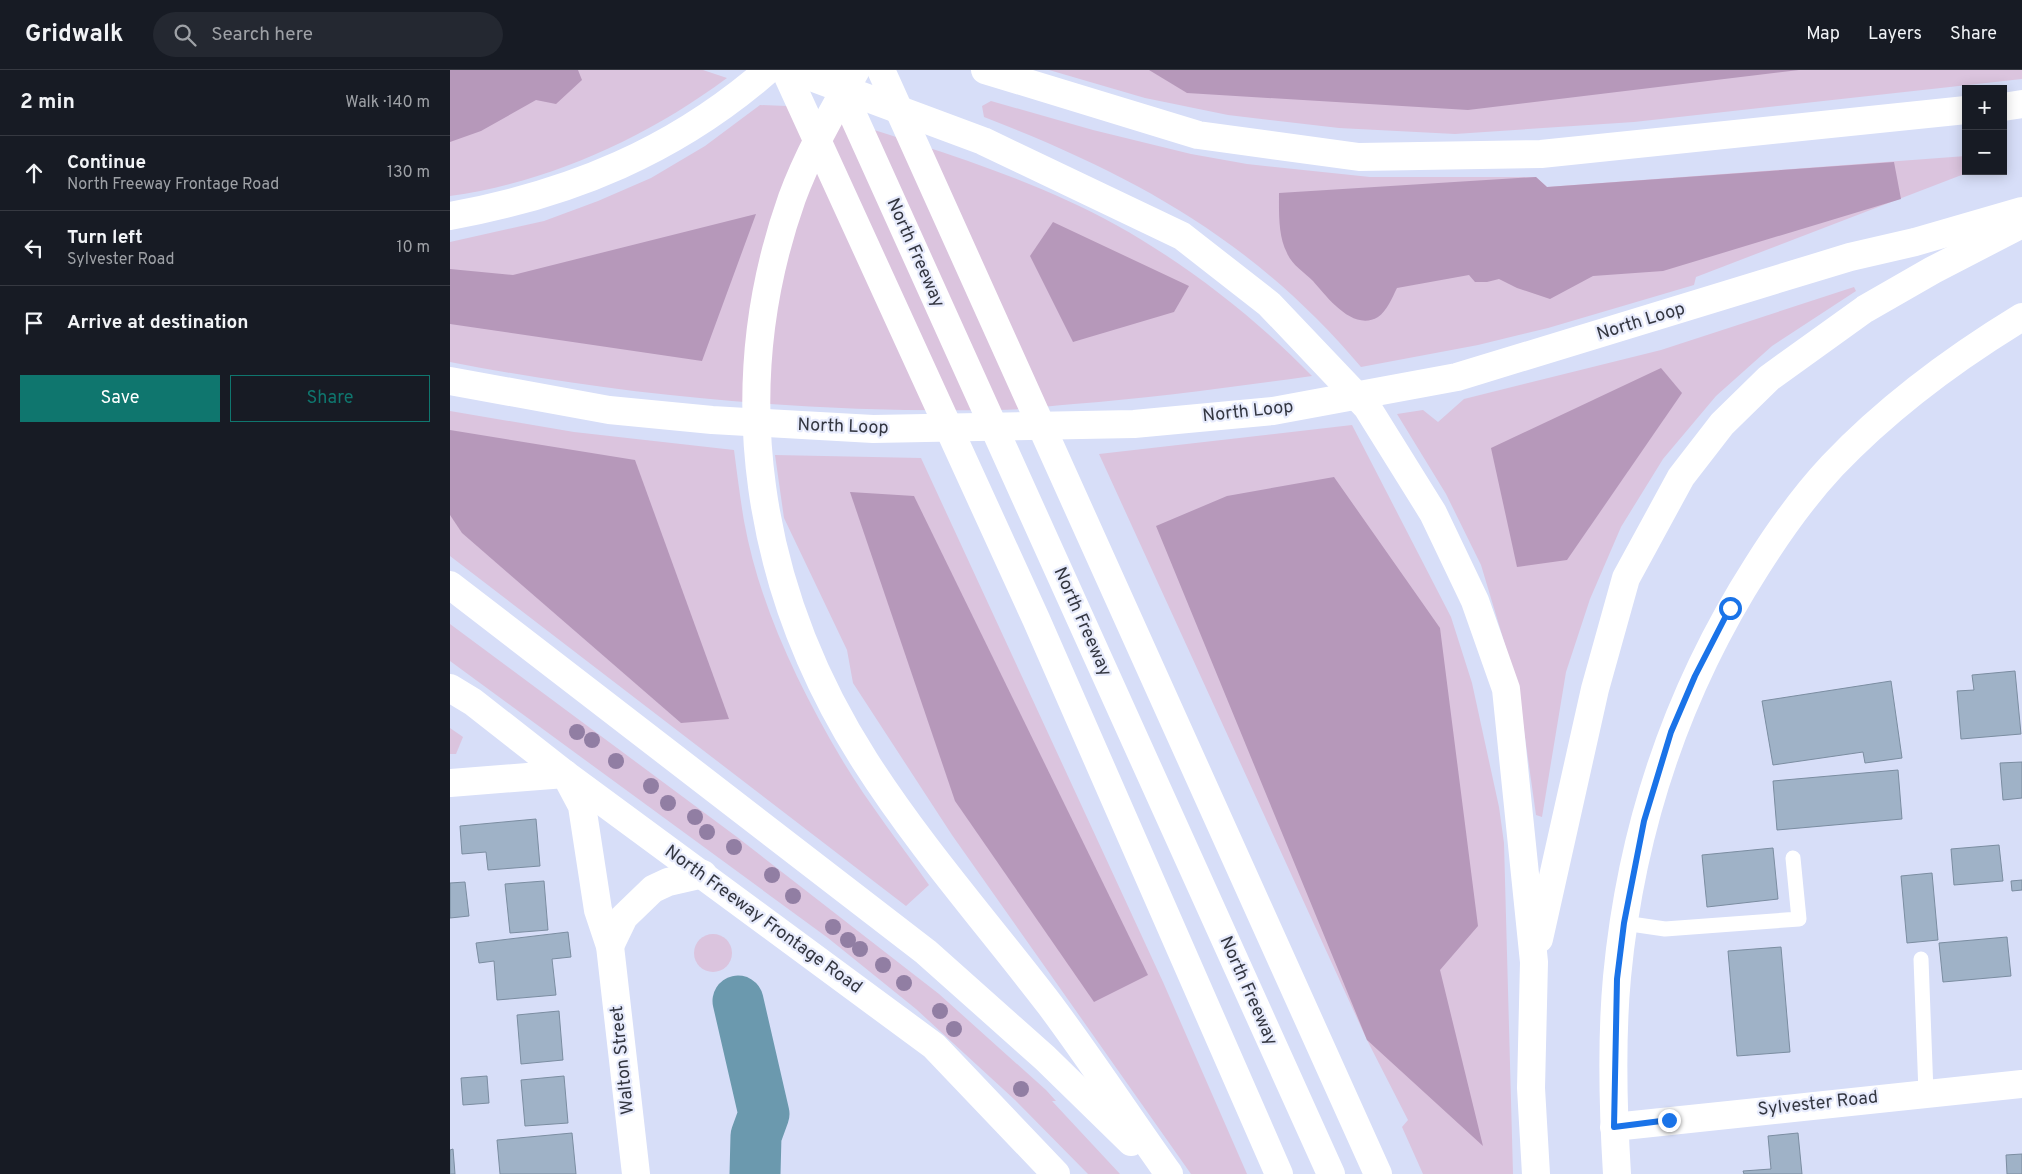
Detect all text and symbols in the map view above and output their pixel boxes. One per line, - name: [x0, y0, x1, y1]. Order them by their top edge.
- search box: [153, 12, 503, 57]
- text: Gridwalk: [25, 20, 123, 50]
- icon: search: [171, 21, 199, 49]
- text: Search here: [211, 23, 313, 47]
- text: Map: [1806, 23, 1840, 46]
- text: Layers: [1868, 23, 1922, 46]
- text: Share: [1950, 23, 1997, 46]
- map controls: [1962, 85, 2007, 175]
- button: +: [1962, 85, 2007, 130]
- text: 2 min: [20, 89, 75, 116]
- text: Walk · 140 m: [345, 93, 430, 113]
- button: −: [1962, 130, 2007, 175]
- text: Continue: [67, 151, 146, 175]
- icon: ahead: [20, 159, 48, 187]
- text: 130 m: [387, 163, 430, 183]
- text: North Freeway Frontage Road: [67, 175, 279, 195]
- street label: North Freeway: [881, 195, 949, 311]
- text: Turn left: [67, 226, 143, 250]
- icon: left: [20, 234, 48, 262]
- text: 10 m: [396, 238, 430, 258]
- text: Sylvester Road: [67, 250, 175, 270]
- street label: North Loop: [1594, 298, 1688, 346]
- icon: arrive: [20, 309, 48, 337]
- text: Arrive at destination: [67, 311, 248, 335]
- button: Save: [20, 375, 220, 422]
- button: Share: [230, 375, 430, 422]
- street label: North Loop: [1201, 396, 1295, 428]
- street label: North Loop: [797, 414, 889, 440]
- street label: North Freeway: [1048, 564, 1116, 680]
- route start: [1719, 597, 1742, 620]
- street label: North Freeway Frontage Road: [660, 841, 866, 999]
- street label: North Freeway: [1214, 933, 1282, 1049]
- street label: Walton Street: [606, 1004, 640, 1116]
- street label: Sylvester Road: [1757, 1086, 1879, 1122]
- route end: [1658, 1109, 1681, 1132]

